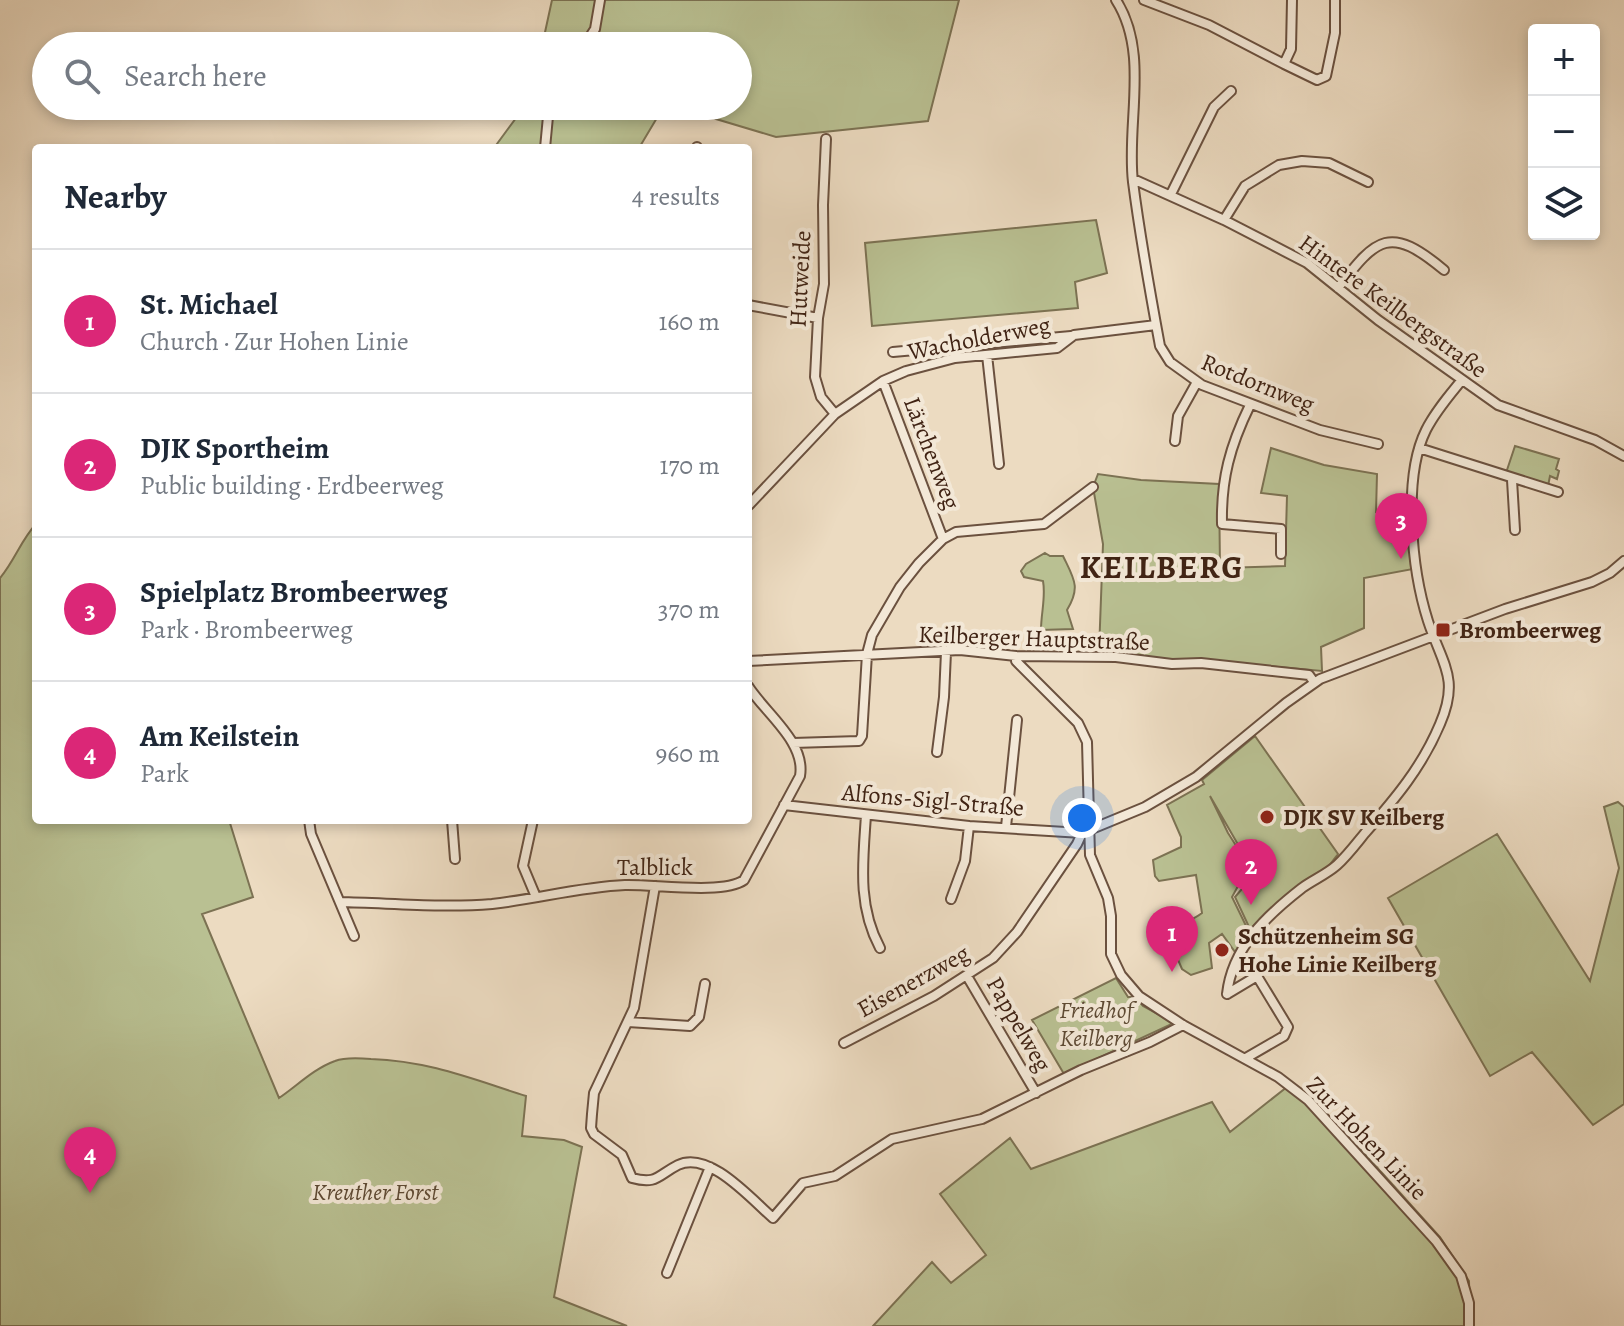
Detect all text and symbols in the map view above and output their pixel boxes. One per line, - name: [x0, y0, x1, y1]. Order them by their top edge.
- map controls: [1528, 24, 1600, 240]
- button: +: [1528, 24, 1600, 96]
- search box: [32, 32, 752, 120]
- icon: search: [60, 54, 104, 98]
- text: Search here: [124, 56, 267, 96]
- button: −: [1528, 96, 1600, 168]
- button: layers: [1528, 168, 1600, 240]
- text: Nearby: [64, 173, 167, 220]
- text: 4 results: [632, 179, 720, 214]
- street label: Hintere Keilbergstraße: [1292, 227, 1494, 385]
- street label: Hutweide: [781, 230, 819, 328]
- text: St. Michael: [140, 284, 278, 324]
- text: 1: [85, 304, 95, 339]
- text: 160 m: [658, 304, 720, 339]
- street label: Wacholderweg: [904, 308, 1053, 368]
- text: Church · Zur Hohen Linie: [140, 324, 409, 359]
- street label: Rotdornweg: [1197, 346, 1319, 420]
- street label: Lärchenweg: [896, 392, 968, 514]
- text: DJK Sportheim: [140, 428, 329, 468]
- text: 2: [84, 448, 96, 483]
- text: 170 m: [660, 448, 720, 483]
- text: Public building · Erdbeerweg: [140, 468, 444, 503]
- pin: 3: [1375, 493, 1427, 559]
- district label: KEILBERG: [1080, 545, 1244, 589]
- text: Spielplatz Brombeerweg: [140, 572, 448, 612]
- text: 3: [84, 592, 96, 627]
- text: 370 m: [658, 592, 720, 627]
- text: Park · Brombeerweg: [140, 612, 353, 647]
- place label: Brombeerweg: [1459, 614, 1602, 646]
- street label: Keilberger Hauptstraße: [918, 618, 1150, 658]
- marker: Brombeerweg: [1434, 621, 1452, 639]
- text: Am Keilstein: [140, 716, 299, 756]
- text: 4: [84, 736, 96, 771]
- text: 960 m: [656, 736, 720, 771]
- text: Park: [140, 756, 189, 791]
- street label: Alfons-Sigl-Straße: [840, 776, 1025, 824]
- your location: [1062, 798, 1102, 838]
- place label: DJK SV Keilberg: [1283, 801, 1445, 833]
- marker: DJK SV Keilberg: [1258, 808, 1276, 826]
- pin: 2: [1225, 839, 1277, 905]
- street label: Talblick: [617, 851, 693, 883]
- pin: 1: [1146, 906, 1198, 972]
- place label: Schützenheim SG Hohe Linie Keilberg: [1238, 920, 1437, 980]
- street label: Eisenerzweg: [851, 937, 975, 1025]
- marker: Schützenheim SG Hohe Linie Keilberg: [1213, 941, 1231, 959]
- street label: Pappelweg: [979, 971, 1059, 1077]
- park label: Friedhof Keilberg: [1059, 994, 1137, 1054]
- street label: Zur Hohen Linie: [1300, 1069, 1434, 1207]
- pin: 4: [64, 1127, 116, 1193]
- park label: Kreuther Forst: [312, 1176, 439, 1208]

